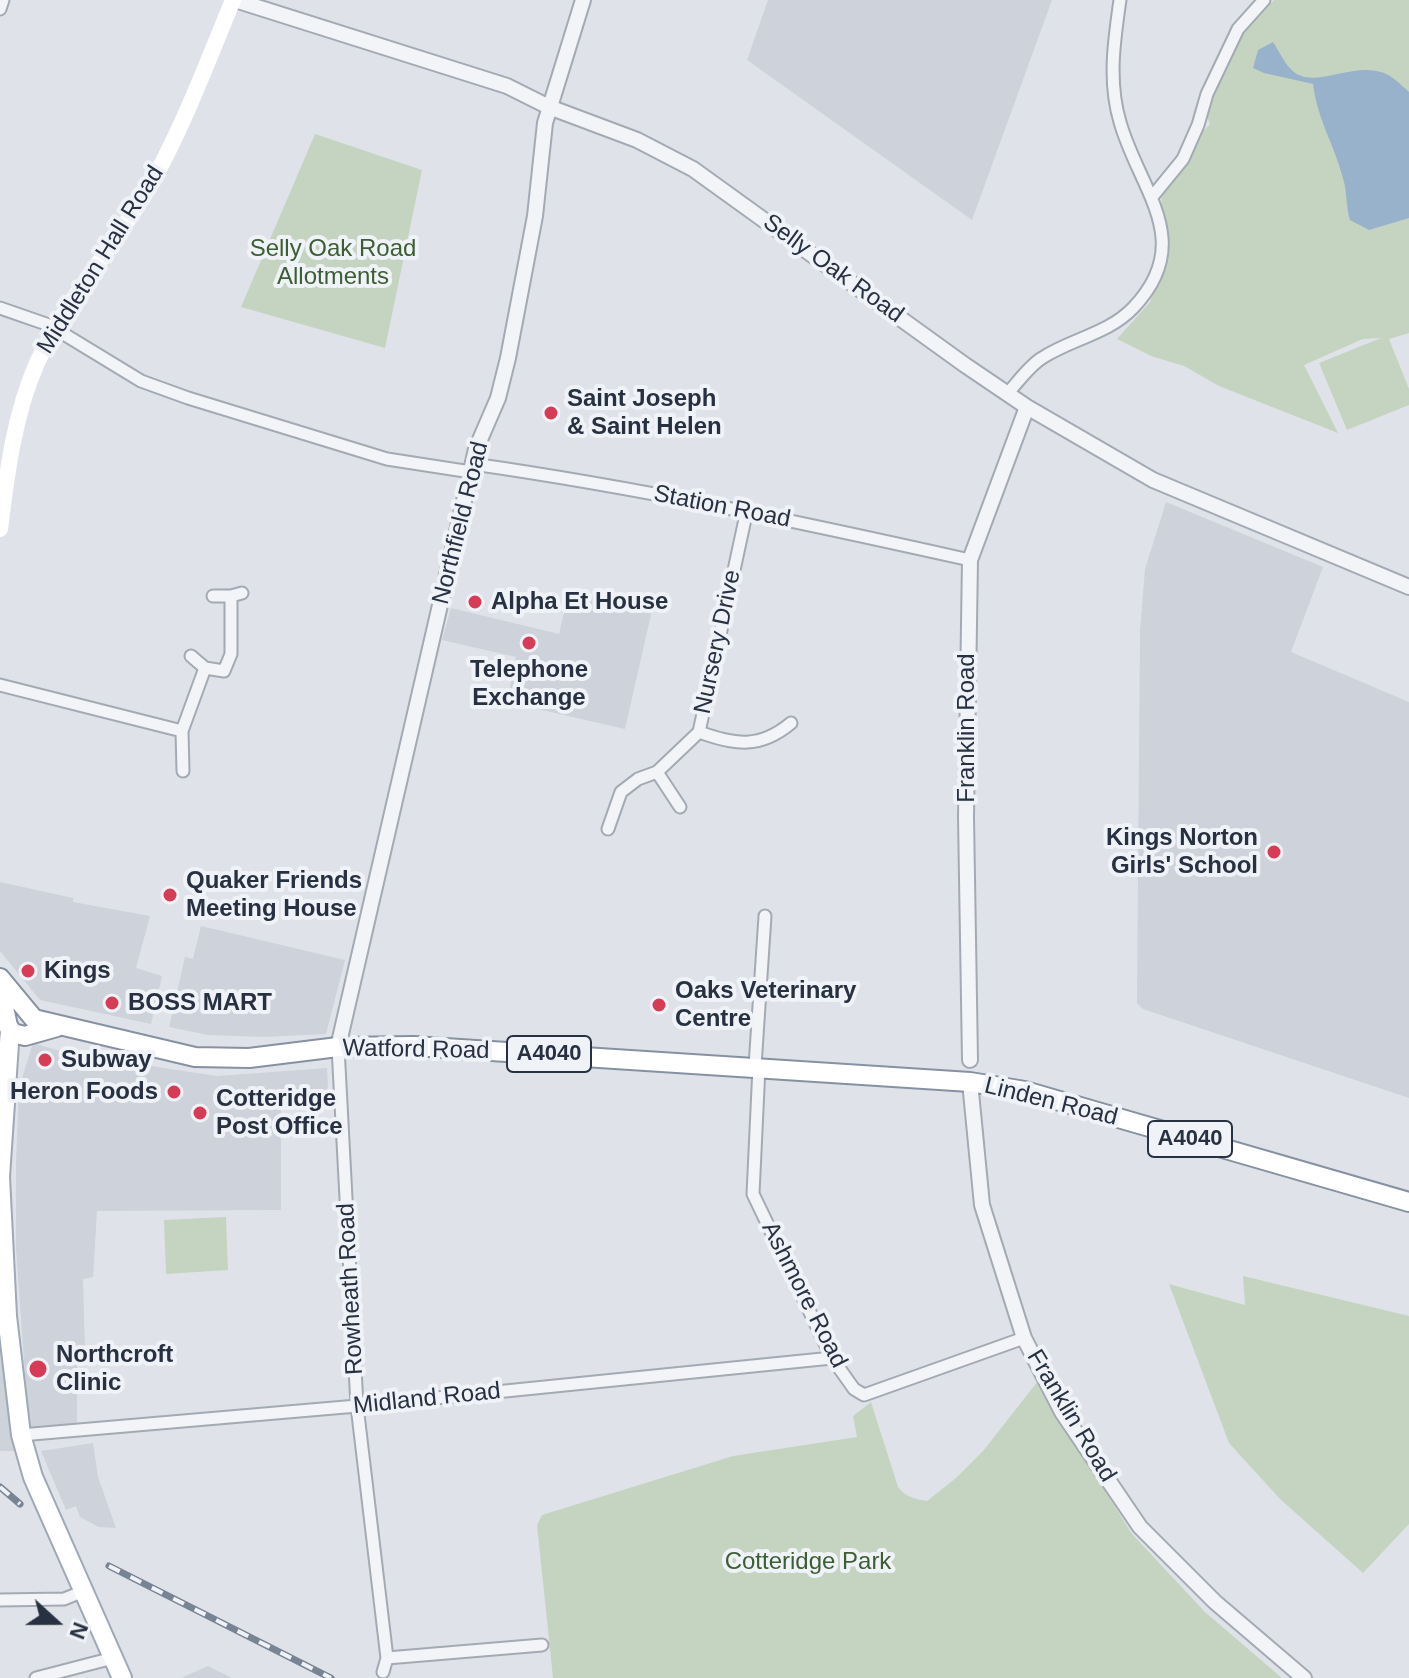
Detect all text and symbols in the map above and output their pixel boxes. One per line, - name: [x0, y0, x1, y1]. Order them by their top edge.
- street label: Middleton Hall Road: [32, 161, 170, 359]
- street label: Selly Oak Road: [757, 208, 909, 330]
- park label: Selly Oak Road Allotments: [250, 235, 416, 291]
- place label: Saint Joseph & Saint Helen: [567, 385, 722, 441]
- marker: Saint Joseph & Saint Helen: [542, 404, 560, 422]
- street label: Northfield Road: [427, 439, 495, 607]
- street label: Station Road: [651, 480, 793, 534]
- street label: Nursery Drive: [689, 567, 747, 717]
- place label: Alpha Et House: [491, 588, 668, 616]
- marker: Alpha Et House: [466, 593, 484, 611]
- marker: Telephone Exchange: [520, 634, 538, 652]
- street label: Franklin Road: [953, 653, 981, 803]
- place label: Telephone Exchange: [470, 656, 588, 712]
- place label: Kings Norton Girls' School: [1106, 824, 1258, 880]
- marker: Kings Norton Girls' School: [1265, 843, 1283, 861]
- place label: Quaker Friends Meeting House: [186, 867, 362, 923]
- marker: Quaker Friends Meeting House: [161, 886, 179, 904]
- place label: Kings: [44, 957, 111, 985]
- marker: Kings: [19, 962, 37, 980]
- place label: Oaks Veterinary Centre: [675, 977, 856, 1033]
- place label: BOSS MART: [128, 989, 272, 1017]
- marker: BOSS MART: [103, 994, 121, 1012]
- marker: Oaks Veterinary Centre: [650, 996, 668, 1014]
- street label: Watford Road: [342, 1034, 490, 1066]
- road number: A4040: [507, 1036, 591, 1072]
- place label: Subway: [61, 1046, 152, 1074]
- marker: Subway: [36, 1051, 54, 1069]
- street label: Linden Road: [981, 1072, 1121, 1132]
- place label: Heron Foods: [10, 1078, 158, 1106]
- marker: Heron Foods: [165, 1083, 183, 1101]
- place label: Cotteridge Post Office: [216, 1085, 343, 1141]
- marker: Cotteridge Post Office: [191, 1104, 209, 1122]
- road number: A4040: [1148, 1121, 1232, 1157]
- street label: Rowheath Road: [332, 1202, 370, 1376]
- street label: Ashmore Road: [755, 1217, 853, 1373]
- place label: Northcroft Clinic: [56, 1341, 173, 1397]
- street label: Franklin Road: [1020, 1345, 1122, 1487]
- marker: Northcroft Clinic: [27, 1358, 49, 1380]
- street label: Midland Road: [352, 1377, 502, 1421]
- park label: Cotteridge Park: [725, 1548, 891, 1576]
- north arrow: [16, 1582, 96, 1662]
- text: N: [64, 1619, 93, 1643]

